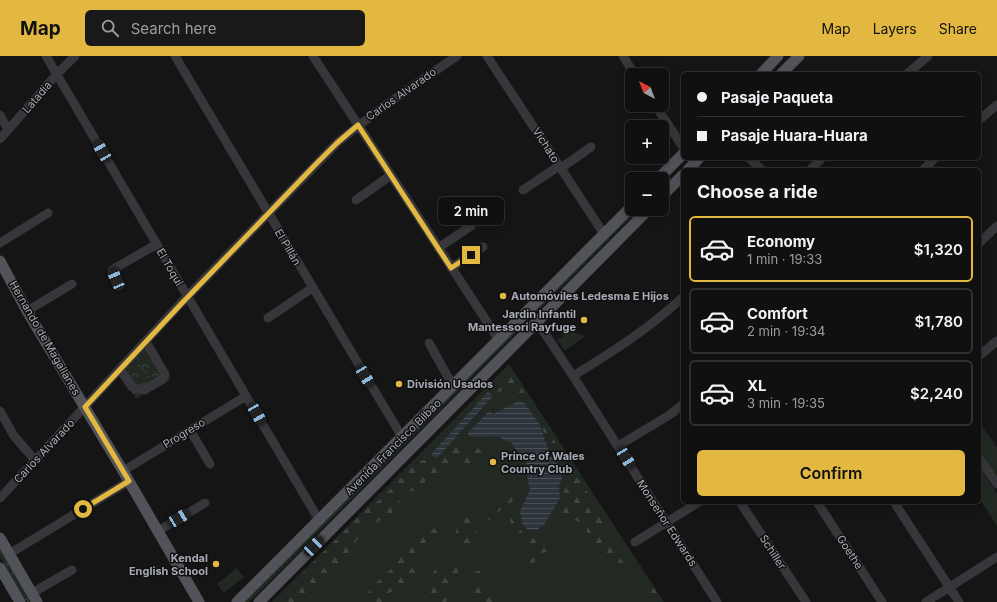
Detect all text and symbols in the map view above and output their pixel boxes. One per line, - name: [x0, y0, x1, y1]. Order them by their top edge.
- search box: [85, 10, 365, 46]
- text: Map: [20, 17, 61, 40]
- icon: search: [99, 17, 121, 39]
- text: Search here: [131, 19, 216, 38]
- text: Map: [822, 20, 851, 37]
- text: Layers: [873, 20, 917, 37]
- text: Share: [939, 20, 977, 37]
- street label: Carlos Alvarado: [363, 64, 439, 124]
- north arrow: [625, 68, 669, 112]
- map controls: [625, 68, 669, 216]
- street label: Latadía: [19, 78, 55, 116]
- text: Pasaje Paqueta: [721, 88, 833, 107]
- button: +: [625, 120, 669, 164]
- street label: Vichato: [529, 125, 563, 166]
- text: Pasaje Huara-Huara: [721, 126, 868, 145]
- car: [91, 138, 113, 164]
- button: −: [625, 172, 669, 216]
- text: Choose a ride: [697, 181, 818, 202]
- callout: 2 min: [438, 197, 504, 225]
- text: 2 min: [454, 203, 488, 219]
- street label: El Pillán: [272, 226, 304, 268]
- icon: car: [699, 231, 735, 267]
- text: Economy: [747, 232, 815, 251]
- text: $1,320: [914, 240, 963, 259]
- street label: El Toqui: [154, 246, 186, 288]
- route end: [462, 246, 480, 264]
- text: 1 min · 19:33: [747, 251, 822, 267]
- car: [106, 266, 126, 292]
- street label: Hernando de Magallanes: [6, 278, 84, 398]
- place label: Automóviles Ledesma E Hijos: [511, 289, 669, 303]
- marker: Automóviles Ledesma E Hijos: [498, 291, 508, 301]
- icon: car: [699, 303, 735, 339]
- text: Comfort: [747, 304, 808, 323]
- place label: Jardin Infantil Mantessori Rayfuge: [468, 307, 576, 334]
- text: $1,780: [915, 312, 963, 331]
- marker: Jardin Infantil Mantessori Rayfuge: [579, 315, 589, 325]
- text: 2 min · 19:34: [747, 323, 825, 339]
- car: [354, 363, 376, 389]
- icon: car: [699, 375, 735, 411]
- text: XL: [747, 376, 767, 395]
- place label: División Usados: [407, 377, 493, 391]
- marker: División Usados: [394, 379, 404, 389]
- text: $2,240: [910, 384, 963, 403]
- text: 3 min · 19:35: [747, 395, 825, 411]
- street label: Avenida Francisco Bilbao: [342, 396, 444, 498]
- car: [246, 401, 268, 427]
- street label: Progreso: [160, 415, 208, 451]
- street label: Carlos Alvarado: [11, 416, 78, 486]
- car: [615, 445, 637, 471]
- place label: Prince of Wales Country Club: [501, 449, 585, 476]
- button: Confirm: [697, 450, 965, 496]
- marker: Prince of Wales Country Club: [488, 457, 498, 467]
- street label: Monseñor Edwards: [634, 477, 700, 569]
- route start: [74, 500, 92, 518]
- car: [166, 507, 192, 529]
- street label: Schiller: [757, 532, 789, 572]
- street label: Goethe: [834, 532, 866, 572]
- car: [301, 533, 327, 559]
- place label: Kendal English School: [129, 551, 208, 578]
- marker: Kendal English School: [211, 559, 221, 569]

